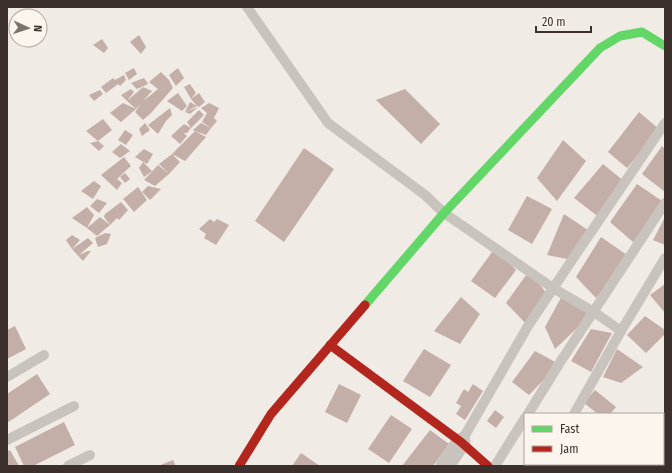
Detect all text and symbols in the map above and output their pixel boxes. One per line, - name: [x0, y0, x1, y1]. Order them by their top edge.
- north arrow: [8, 8, 48, 48]
- scale bar: [536, 8, 591, 34]
- text: 20 m: [542, 15, 566, 29]
- text: N: [31, 25, 44, 32]
- legend: [524, 413, 664, 465]
- text: Fast: [560, 422, 579, 436]
- text: Jam: [560, 442, 578, 456]

